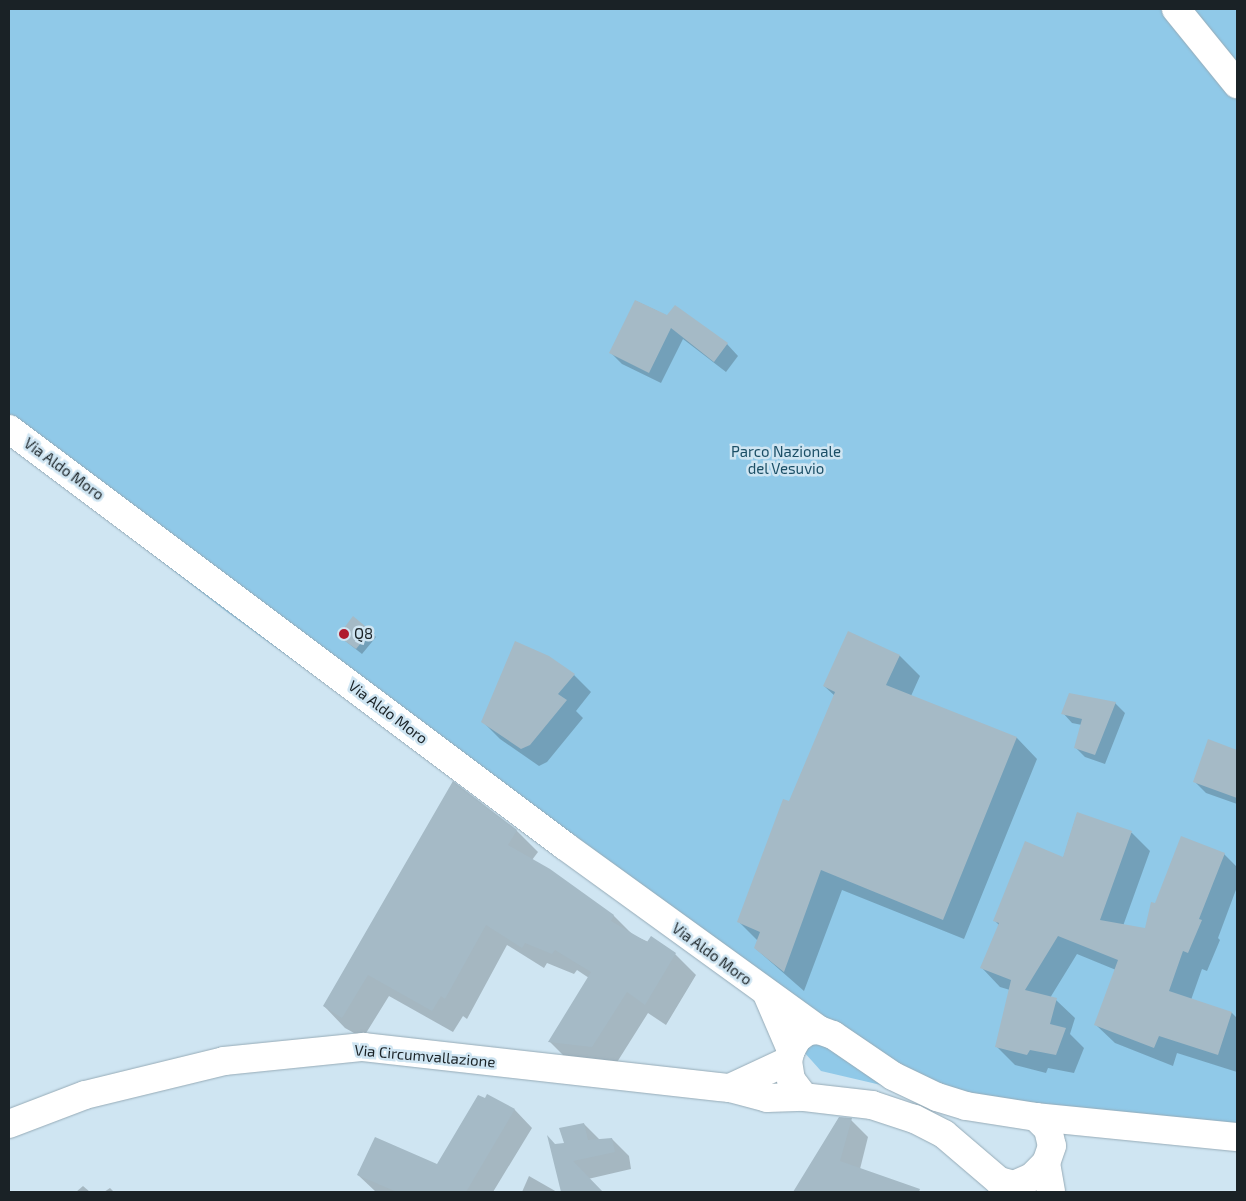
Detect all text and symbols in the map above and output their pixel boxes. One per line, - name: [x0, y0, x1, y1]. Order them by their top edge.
- street label: Via Aldo Moro: [20, 434, 108, 504]
- park label: Parco Nazionale del Vesuvio: [731, 442, 841, 477]
- place label: Q8: [354, 625, 373, 643]
- marker: Q8: [338, 628, 350, 640]
- street label: Via Aldo Moro: [345, 676, 431, 748]
- street label: Via Aldo Moro: [668, 919, 756, 989]
- street label: Via Circumvallazione: [354, 1041, 496, 1071]

